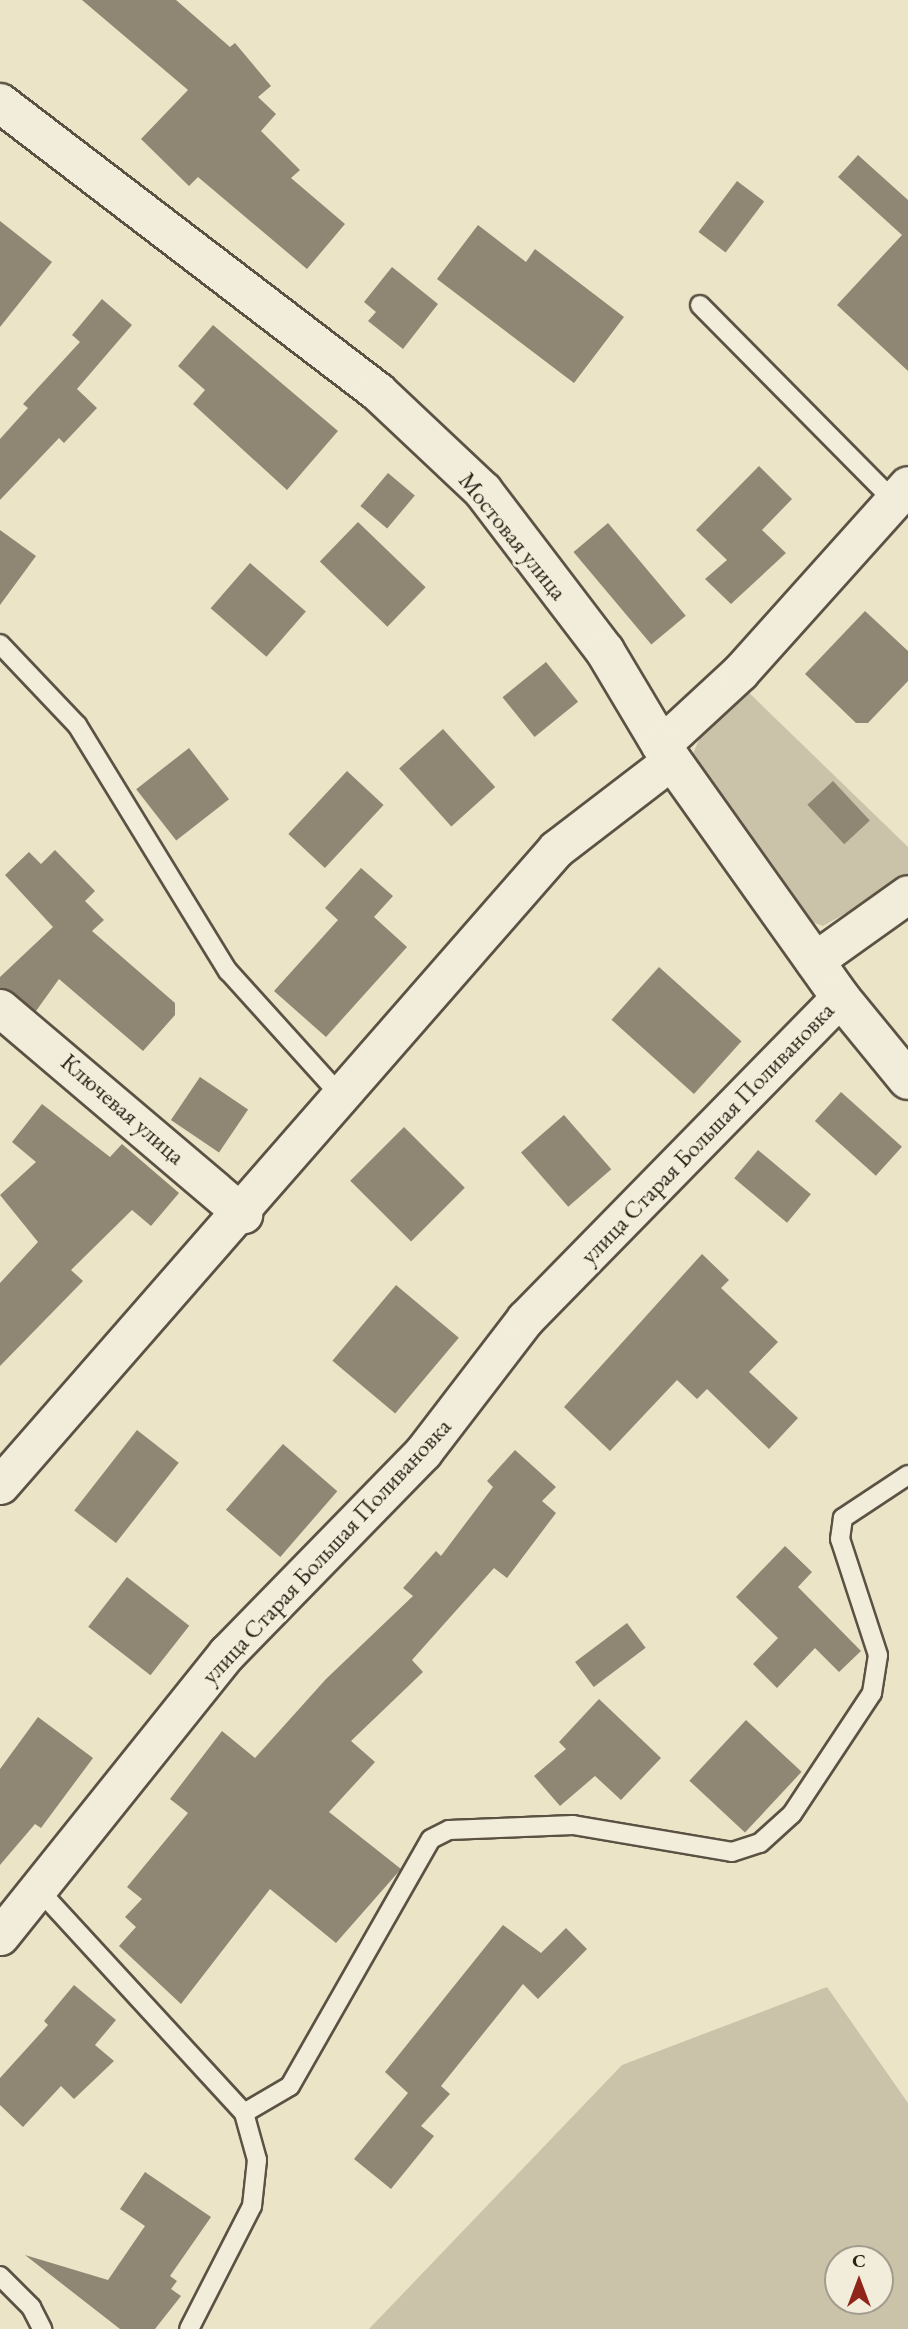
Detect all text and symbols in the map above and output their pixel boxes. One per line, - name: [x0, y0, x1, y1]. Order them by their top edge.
- street label: Мостовая улица: [453, 466, 573, 606]
- street label: улица Старая Большая Поливановка: [574, 996, 840, 1270]
- street label: Ключевая улица: [55, 1047, 191, 1171]
- street label: улица Старая Большая Поливановка: [195, 1412, 457, 1690]
- north arrow: [824, 2245, 894, 2315]
- text: С: [852, 2248, 866, 2273]

